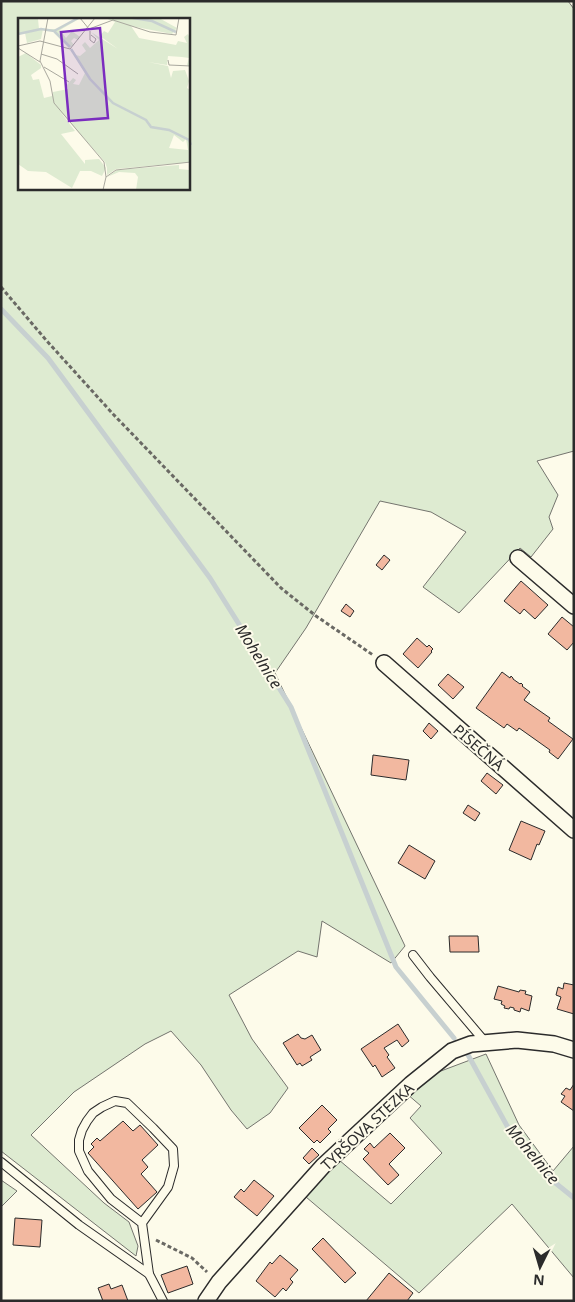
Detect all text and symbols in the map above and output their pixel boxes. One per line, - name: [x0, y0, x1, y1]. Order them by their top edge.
- inset map: [18, 18, 190, 190]
- water label: Mohelnice: [230, 619, 288, 693]
- street label: PÍSEČNÁ: [449, 719, 509, 775]
- street label: TYRŠOVA STEZKA: [316, 1077, 418, 1174]
- water label: Mohelnice: [501, 1119, 565, 1189]
- north arrow: [515, 1242, 565, 1292]
- text: N: [532, 1270, 545, 1290]

